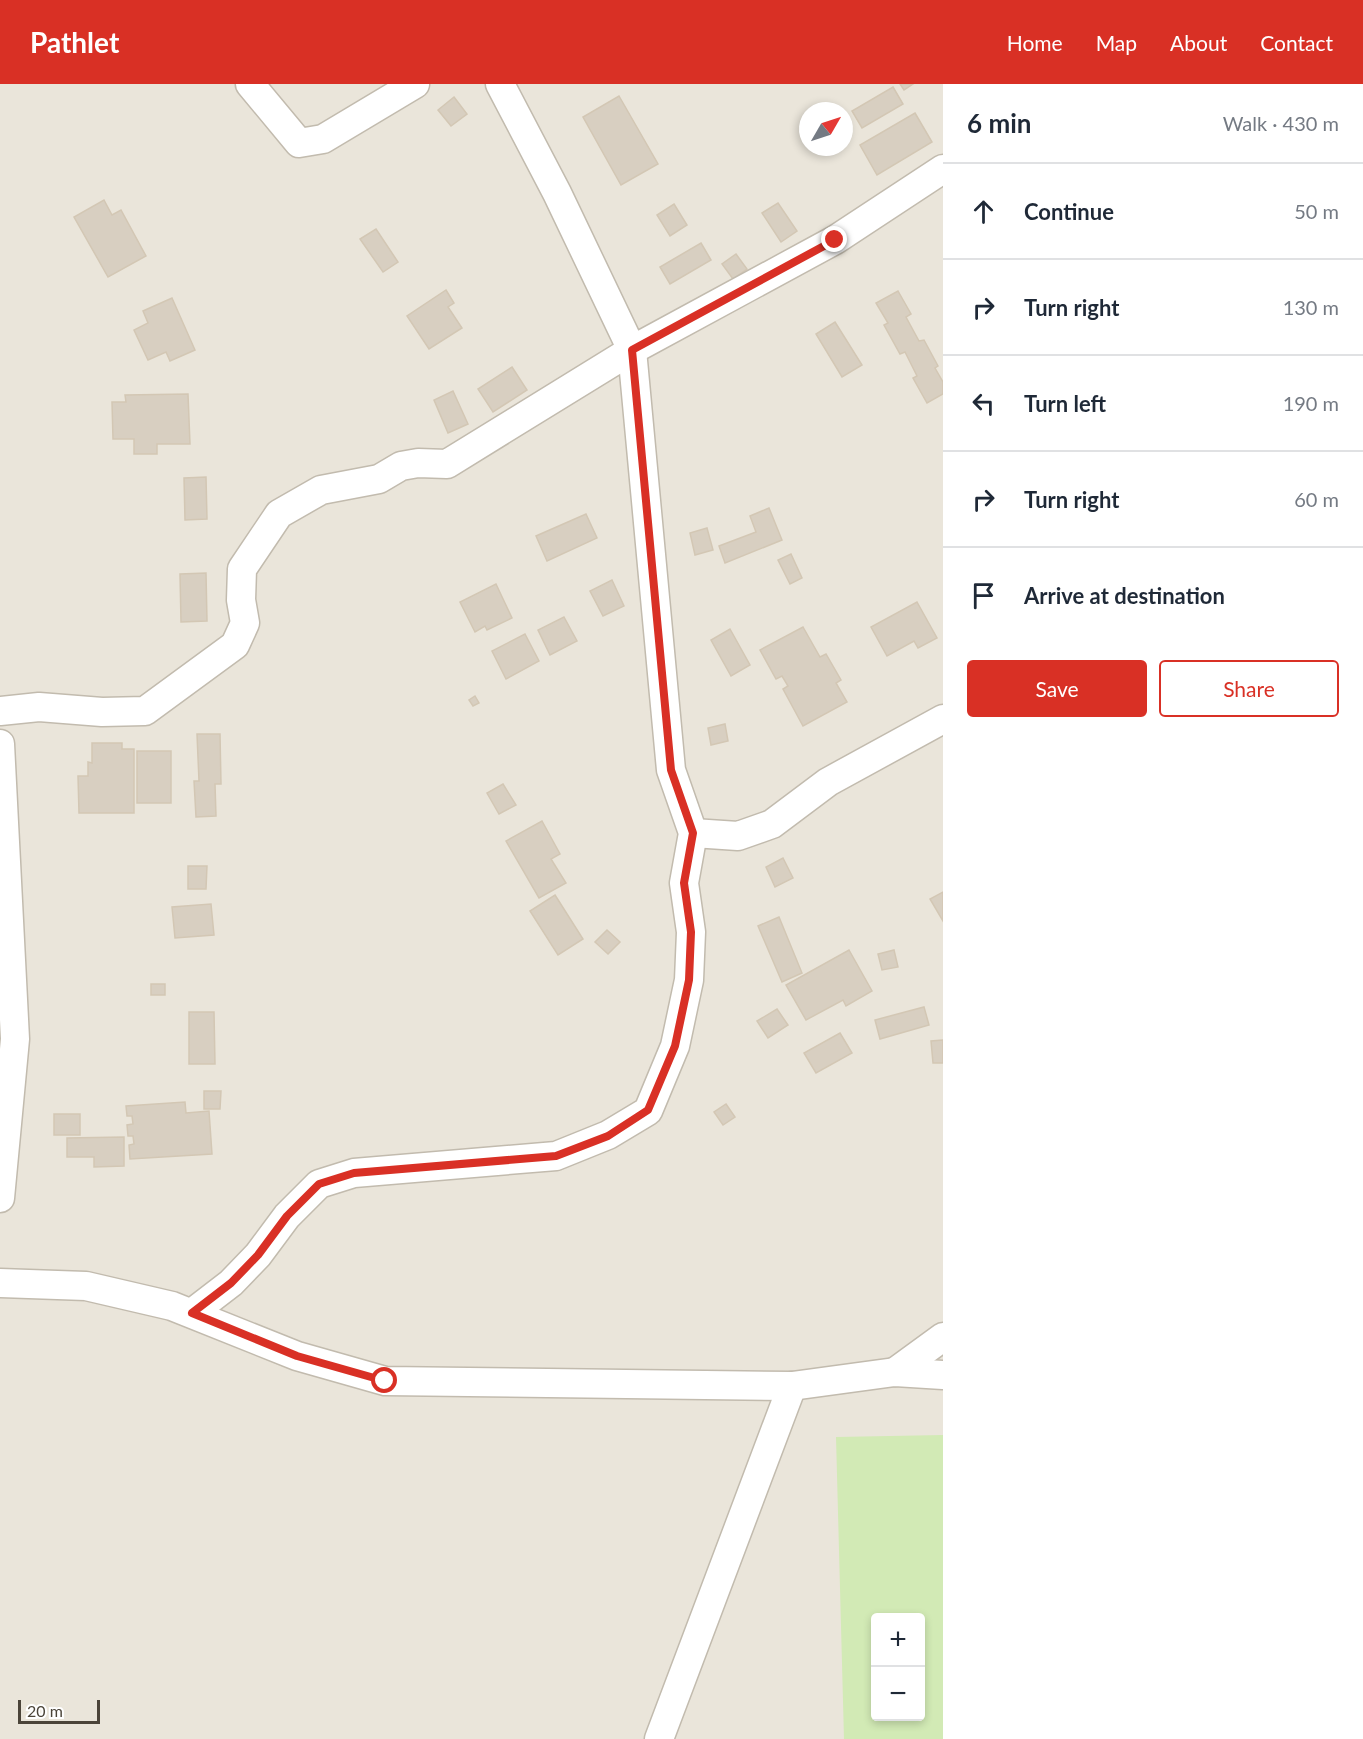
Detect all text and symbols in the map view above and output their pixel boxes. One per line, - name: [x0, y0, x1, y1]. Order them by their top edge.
- text: Pathlet: [30, 25, 119, 59]
- text: Home: [1007, 30, 1063, 55]
- text: Map: [1096, 30, 1137, 55]
- text: About: [1170, 30, 1227, 55]
- text: Contact: [1260, 30, 1333, 55]
- north arrow: [799, 102, 853, 156]
- text: 6 min: [967, 107, 1031, 139]
- text: Walk · 430 m: [1223, 111, 1339, 135]
- icon: ahead: [967, 195, 1000, 228]
- text: Continue: [1024, 198, 1114, 225]
- text: 50 m: [1294, 199, 1339, 223]
- route end: [821, 226, 847, 252]
- icon: right: [967, 291, 1000, 324]
- text: Turn right: [1024, 294, 1119, 321]
- text: 130 m: [1283, 295, 1339, 319]
- icon: left: [967, 387, 1000, 420]
- text: Turn left: [1024, 390, 1106, 417]
- text: 190 m: [1283, 391, 1339, 415]
- icon: right: [967, 483, 1000, 516]
- text: Turn right: [1024, 486, 1119, 513]
- text: 60 m: [1294, 487, 1339, 511]
- icon: arrive: [967, 579, 1000, 612]
- text: Arrive at destination: [1024, 582, 1225, 609]
- button: Save: [967, 660, 1147, 717]
- button: Share: [1159, 660, 1339, 717]
- route start: [371, 1367, 397, 1393]
- map controls: [871, 1613, 925, 1721]
- button: +: [871, 1613, 925, 1667]
- button: −: [871, 1667, 925, 1721]
- scale bar: [18, 1697, 100, 1724]
- text: 20 m: [27, 1701, 63, 1720]

